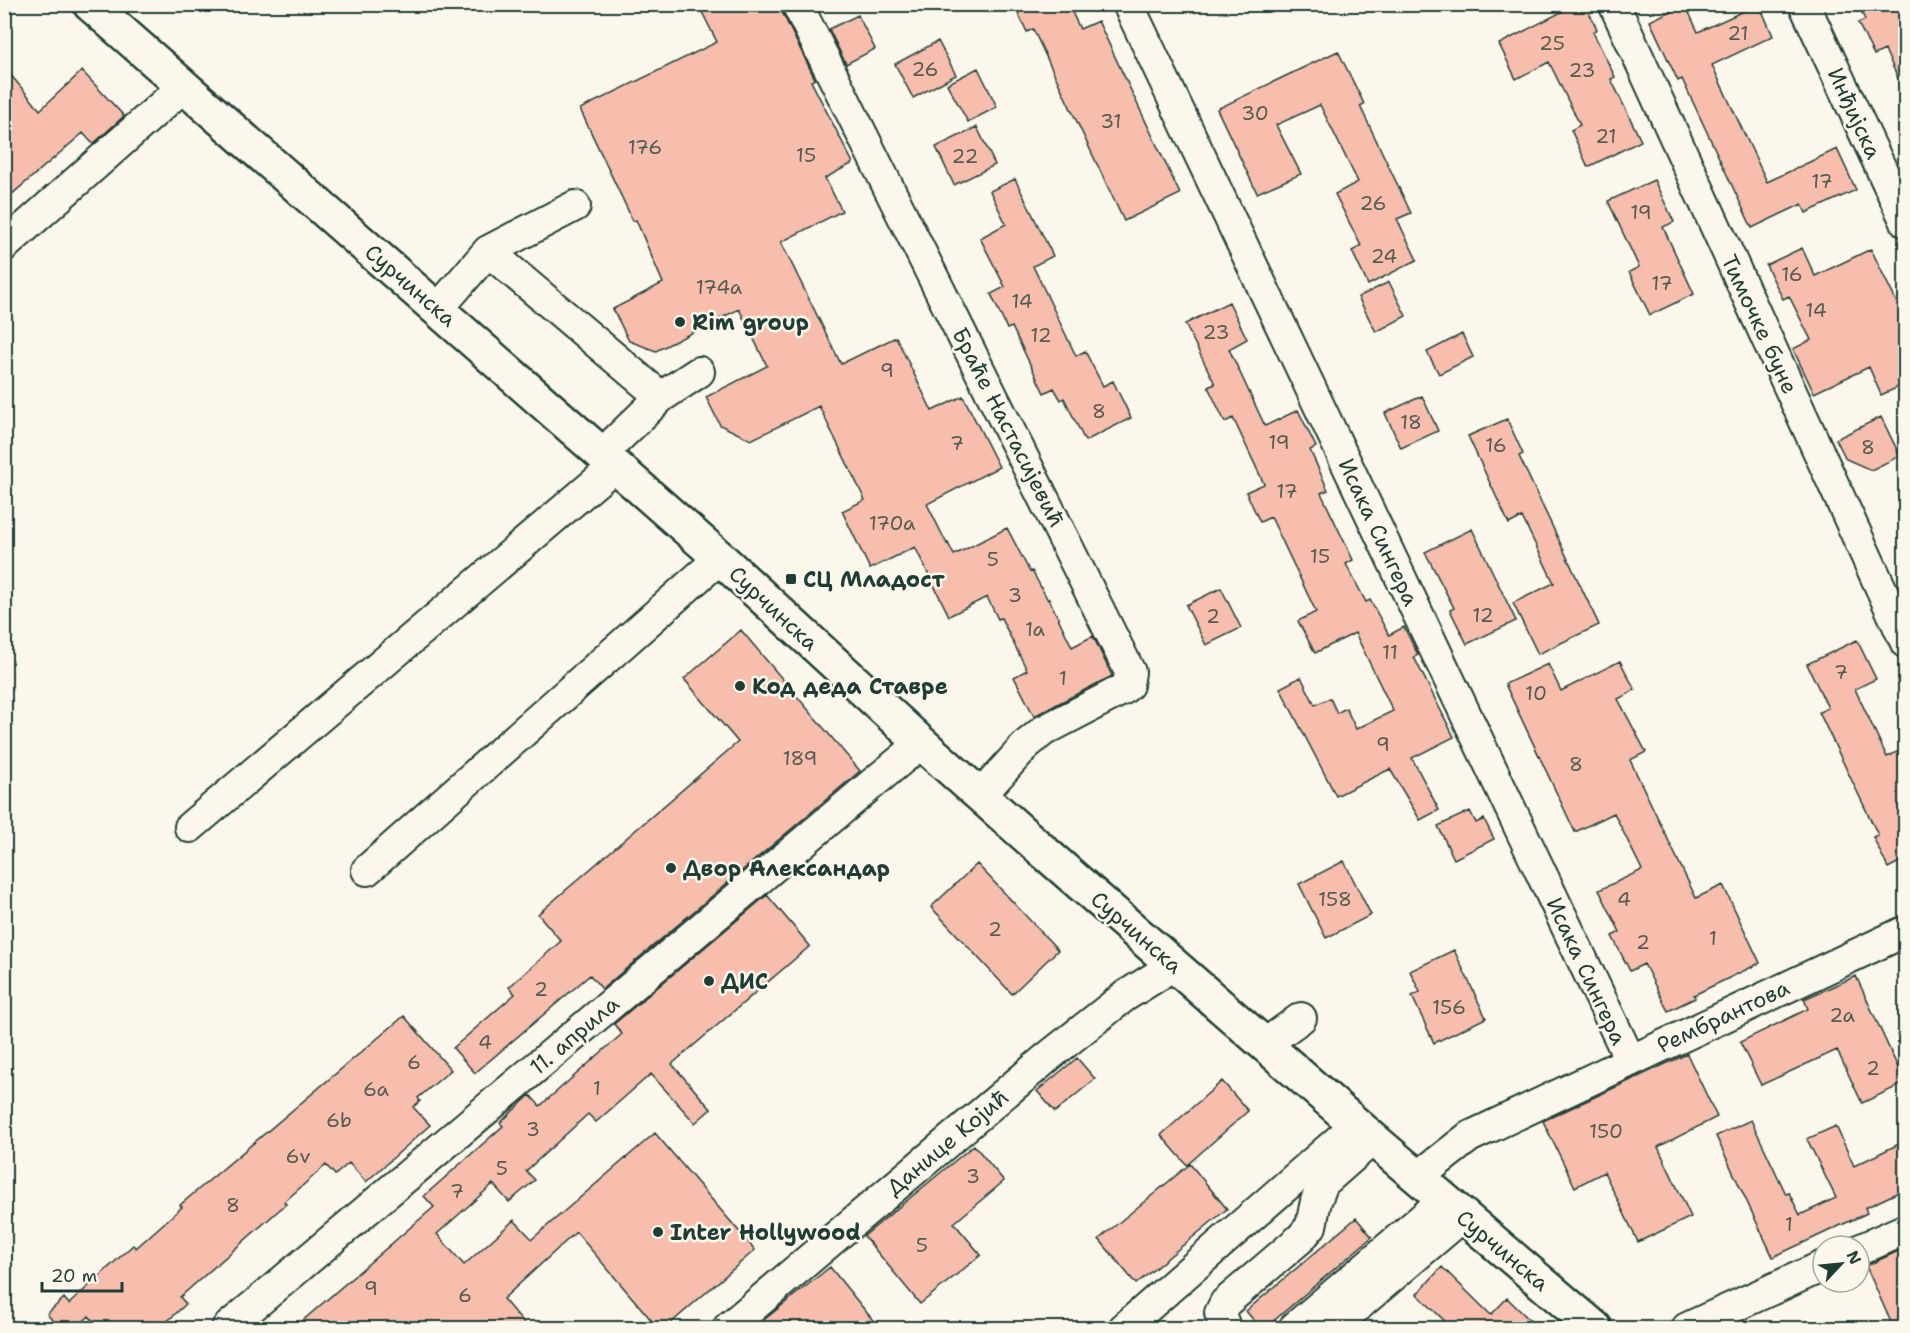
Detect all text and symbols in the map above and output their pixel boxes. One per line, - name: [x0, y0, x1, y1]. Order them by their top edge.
- house number: 21: [1727, 20, 1749, 46]
- house number: 25: [1539, 30, 1565, 56]
- house number: 26: [911, 56, 939, 82]
- house number: 23: [1569, 57, 1595, 83]
- street label: Инђијска: [1821, 63, 1888, 164]
- house number: 30: [1241, 100, 1269, 126]
- house number: 31: [1100, 108, 1122, 134]
- house number: 21: [1595, 123, 1617, 149]
- house number: 176: [628, 134, 662, 160]
- house number: 15: [796, 142, 816, 168]
- house number: 22: [952, 143, 979, 169]
- house number: 17: [1811, 168, 1833, 194]
- house number: 26: [1359, 190, 1387, 216]
- house number: 19: [1630, 199, 1652, 225]
- street label: Сурчинска: [359, 238, 463, 333]
- house number: 24: [1371, 243, 1397, 269]
- street label: Тимочке буне: [1715, 250, 1805, 399]
- house number: 16: [1781, 261, 1803, 287]
- house number: 17: [1651, 270, 1673, 296]
- house number: 174a: [696, 274, 743, 300]
- house number: 14: [1011, 288, 1033, 314]
- house number: 14: [1805, 297, 1827, 323]
- place label: Rim group: [692, 308, 809, 337]
- marker: Rim group: [673, 315, 687, 329]
- house number: 23: [1203, 319, 1229, 345]
- street label: Браће Настасијевић: [946, 322, 1072, 532]
- house number: 12: [1030, 322, 1052, 348]
- house number: 9: [880, 357, 894, 383]
- house number: 8: [1092, 398, 1106, 424]
- house number: 18: [1400, 409, 1422, 435]
- house number: 19: [1268, 429, 1290, 455]
- house number: 7: [950, 430, 964, 456]
- house number: 16: [1485, 432, 1507, 458]
- house number: 8: [1861, 434, 1875, 460]
- street label: Исака Сингера: [1332, 454, 1426, 611]
- house number: 17: [1276, 478, 1298, 504]
- house number: 170a: [869, 510, 916, 536]
- house number: 15: [1310, 543, 1330, 569]
- house number: 5: [987, 546, 999, 572]
- street label: Сурчинска: [723, 559, 825, 658]
- place label: СЦ Младост: [803, 565, 946, 594]
- marker: СЦ Младост: [784, 572, 798, 586]
- house number: 3: [1008, 582, 1022, 608]
- house number: 12: [1472, 602, 1494, 628]
- house number: 2: [1206, 603, 1220, 629]
- house number: 1a: [1025, 616, 1046, 642]
- house number: 11: [1382, 639, 1398, 665]
- house number: 7: [1834, 659, 1848, 685]
- house number: 1: [1059, 665, 1067, 691]
- place label: Код деда Ставре: [752, 672, 948, 701]
- marker: Код деда Ставре: [733, 679, 747, 693]
- house number: 10: [1525, 680, 1547, 706]
- house number: 9: [1376, 731, 1390, 757]
- house number: 189: [782, 745, 818, 771]
- house number: 8: [1569, 751, 1583, 777]
- place label: Двор Александар: [683, 854, 890, 883]
- marker: Двор Александар: [664, 861, 678, 875]
- street label: Сурчинска: [1085, 885, 1189, 980]
- house number: 158: [1318, 886, 1352, 912]
- house number: 4: [1617, 886, 1631, 912]
- street label: Исака Сингера: [1540, 893, 1634, 1050]
- house number: 2: [988, 916, 1002, 942]
- house number: 1: [1709, 925, 1717, 951]
- house number: 2: [1636, 929, 1650, 955]
- place label: ДИС: [721, 967, 768, 996]
- street label: Рембрантова: [1652, 973, 1794, 1060]
- marker: ДИС: [702, 974, 716, 988]
- house number: 2: [534, 976, 548, 1002]
- street label: 11. априла: [524, 989, 625, 1081]
- house number: 156: [1432, 994, 1466, 1020]
- house number: 2a: [1829, 1002, 1855, 1028]
- house number: 4: [478, 1029, 492, 1055]
- house number: 6: [407, 1049, 421, 1075]
- house number: 2: [1866, 1055, 1880, 1081]
- house number: 1: [593, 1075, 601, 1101]
- house number: 6a: [363, 1076, 390, 1102]
- street label: Данице Којић: [880, 1083, 1015, 1202]
- house number: 6b: [326, 1107, 352, 1133]
- house number: 3: [526, 1116, 540, 1142]
- house number: 150: [1589, 1118, 1623, 1144]
- house number: 6v: [285, 1143, 311, 1169]
- house number: 5: [496, 1155, 508, 1181]
- house number: 3: [966, 1163, 980, 1189]
- house number: 7: [450, 1178, 464, 1204]
- house number: 8: [226, 1192, 240, 1218]
- street label: Сурчинска: [1450, 1203, 1555, 1298]
- house number: 1: [1785, 1211, 1793, 1237]
- place label: Inter Hollywood: [670, 1218, 861, 1247]
- marker: Inter Hollywood: [651, 1225, 665, 1239]
- house number: 5: [916, 1232, 928, 1258]
- north arrow: [1811, 1234, 1871, 1294]
- text: N: [1842, 1247, 1866, 1268]
- scale bar: [42, 1255, 122, 1293]
- text: 20 m: [51, 1264, 97, 1288]
- house number: 9: [364, 1275, 378, 1301]
- house number: 6: [458, 1282, 472, 1308]

